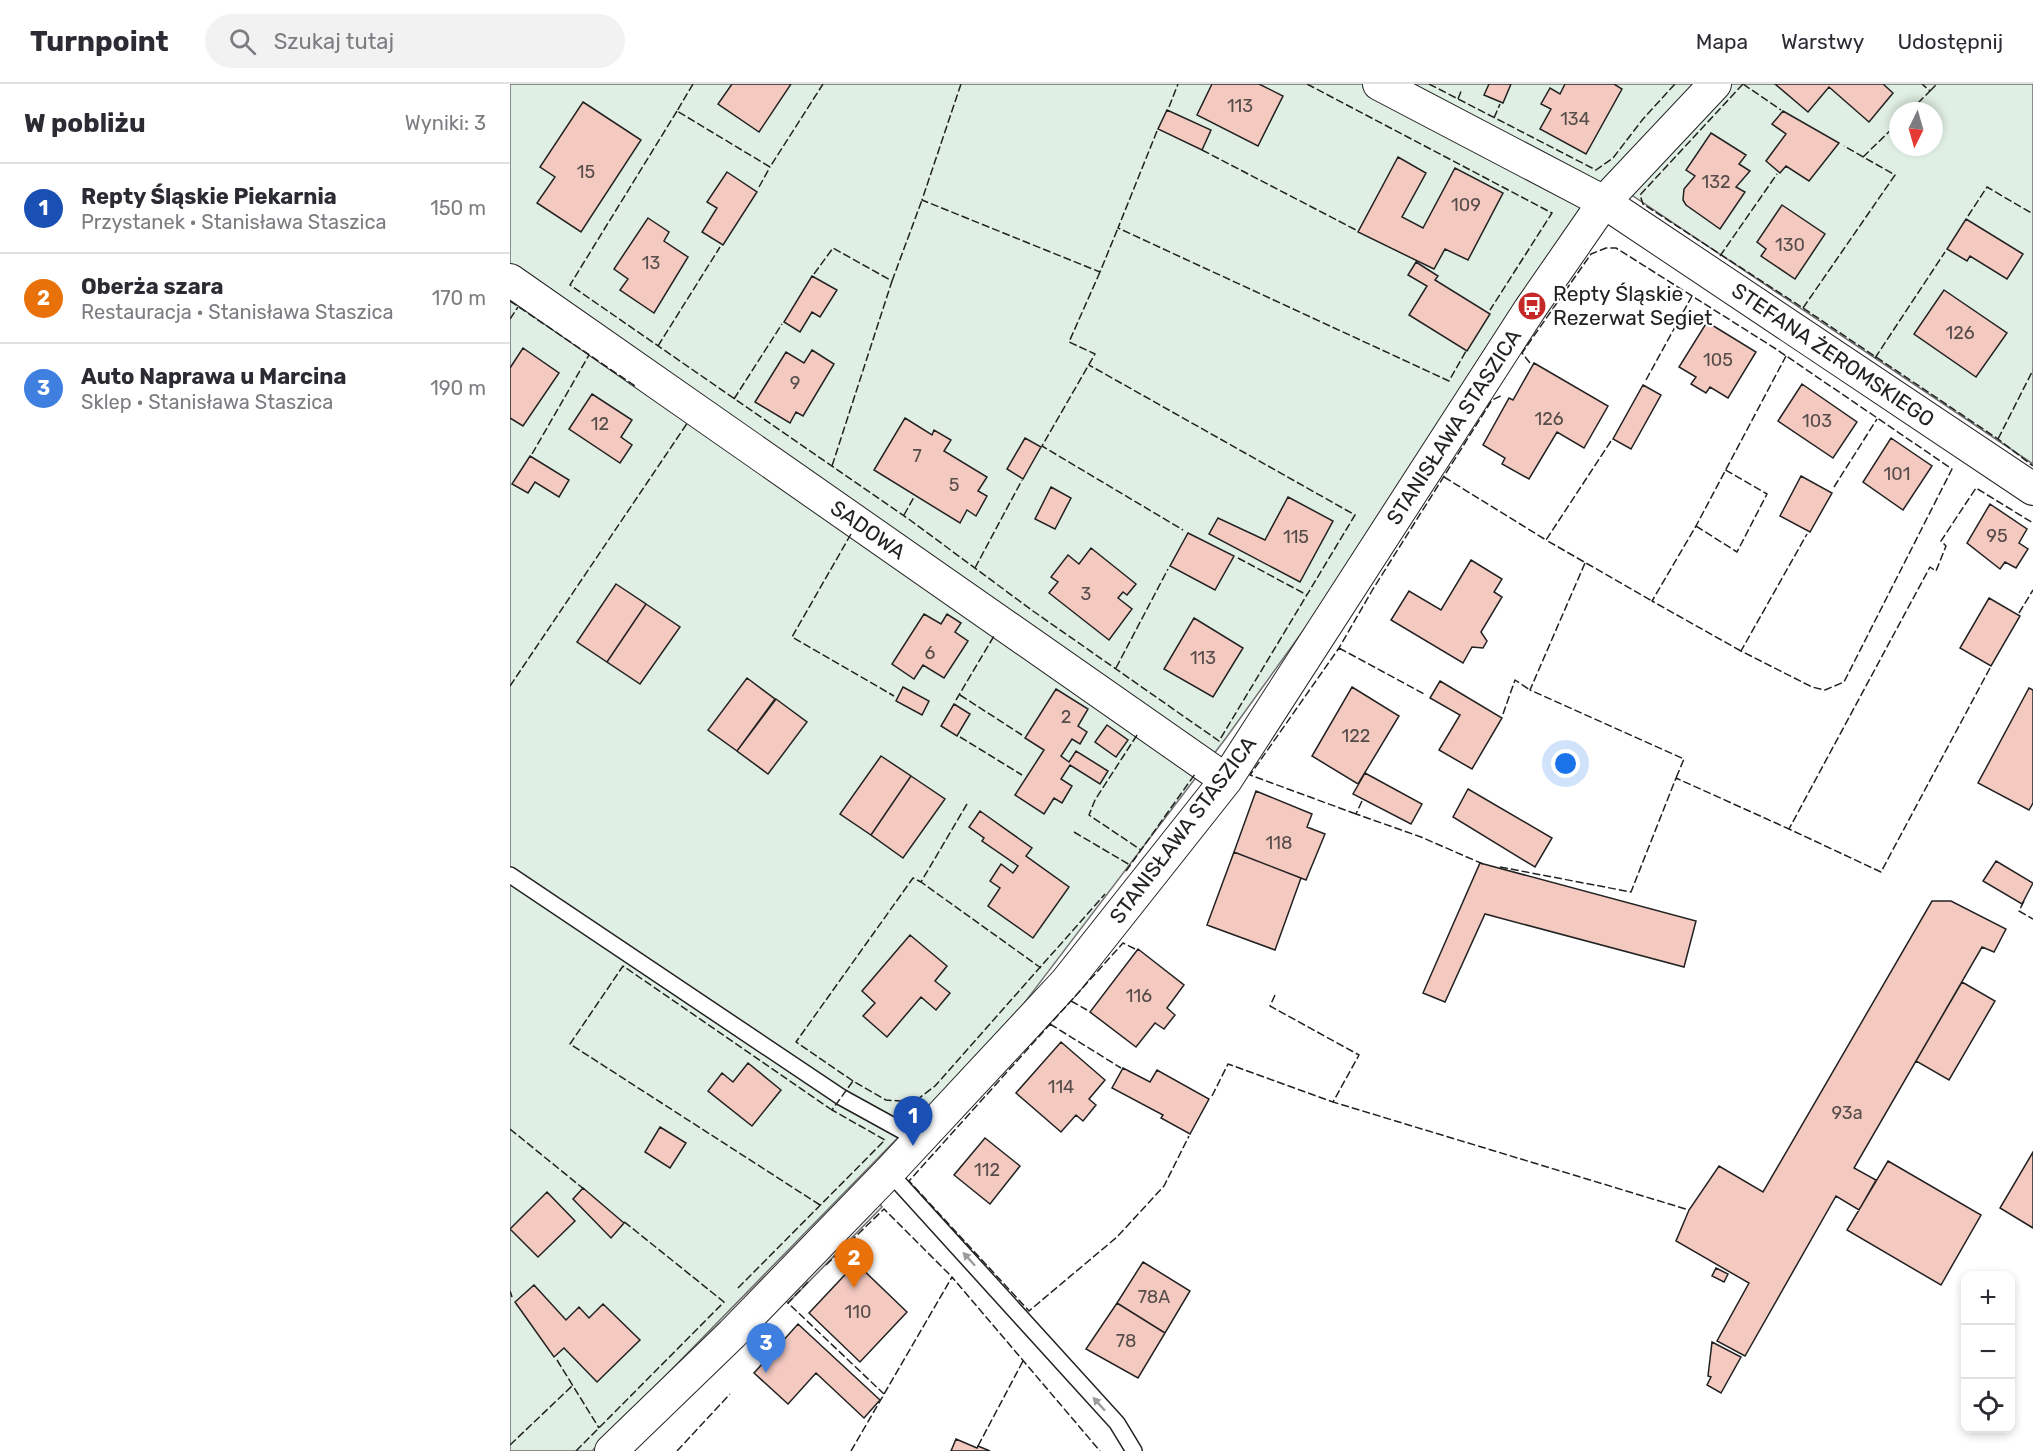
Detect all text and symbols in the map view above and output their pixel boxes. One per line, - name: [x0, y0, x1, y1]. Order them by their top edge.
- search box: [205, 14, 625, 68]
- text: Turnpoint: [30, 25, 169, 58]
- icon: search: [226, 25, 259, 58]
- text: Szukaj tutaj: [274, 28, 394, 55]
- text: Mapa: [1696, 29, 1748, 54]
- text: Warstwy: [1781, 29, 1864, 54]
- text: Udostępnij: [1897, 29, 2003, 54]
- house number: 113: [1227, 95, 1253, 117]
- north arrow: [1889, 102, 1943, 156]
- text: W pobliżu: [24, 108, 146, 139]
- house number: 134: [1560, 108, 1590, 130]
- text: Wyniki: 3: [405, 111, 486, 135]
- house number: 15: [577, 161, 595, 183]
- house number: 132: [1701, 171, 1731, 193]
- text: Repty Śląskie Piekarnia: [81, 183, 337, 210]
- house number: 109: [1451, 194, 1481, 216]
- text: 1: [39, 196, 48, 220]
- text: 150 m: [430, 196, 486, 220]
- text: Przystanek · Stanisława Staszica: [81, 210, 386, 234]
- house number: 130: [1775, 234, 1805, 256]
- house number: 13: [642, 252, 660, 274]
- text: Oberża szara: [81, 273, 224, 300]
- street label: STEFANA ŻEROMSKIEGO: [1727, 277, 1939, 432]
- place label: Repty Śląskie Rezerwat Segiet: [1553, 281, 1712, 330]
- text: 2: [37, 286, 50, 310]
- text: 170 m: [432, 286, 486, 310]
- bus stop icon: Repty Śląskie Rezerwat Segiet: [1516, 290, 1548, 322]
- text: Restauracja · Stanisława Staszica: [81, 300, 394, 324]
- house number: 126: [1945, 322, 1975, 344]
- street label: STANISŁAWA STASZICA: [1381, 324, 1526, 529]
- house number: 105: [1703, 349, 1733, 371]
- text: Auto Naprawa u Marcina: [81, 363, 346, 390]
- house number: 9: [790, 372, 800, 394]
- text: 3: [37, 376, 50, 400]
- text: 190 m: [430, 376, 486, 400]
- text: Sklep · Stanisława Staszica: [81, 390, 333, 414]
- house number: 126: [1534, 408, 1564, 430]
- house number: 103: [1802, 410, 1832, 432]
- house number: 12: [591, 413, 609, 435]
- house number: 7: [912, 445, 922, 467]
- house number: 101: [1884, 463, 1910, 485]
- house number: 5: [949, 474, 959, 496]
- street label: SADOWA: [826, 495, 911, 564]
- house number: 95: [1986, 525, 2008, 547]
- house number: 115: [1283, 526, 1309, 548]
- house number: 3: [1081, 583, 1091, 605]
- house number: 6: [925, 642, 936, 664]
- house number: 113: [1190, 647, 1216, 669]
- house number: 2: [1061, 706, 1071, 728]
- house number: 122: [1342, 725, 1370, 747]
- street label: STANISŁAWA STASZICA: [1104, 731, 1261, 928]
- your location: [1551, 749, 1580, 778]
- house number: 118: [1266, 832, 1292, 854]
- house number: 116: [1126, 985, 1152, 1007]
- house number: 114: [1048, 1076, 1074, 1098]
- pin: 1: [894, 1096, 932, 1146]
- house number: 93a: [1831, 1102, 1863, 1124]
- house number: 112: [974, 1159, 1000, 1181]
- pin: 2: [834, 1238, 874, 1288]
- one-way arrow: [963, 1252, 976, 1267]
- map controls: [1961, 1271, 2015, 1433]
- button: +: [1961, 1271, 2015, 1325]
- house number: 78A: [1138, 1286, 1170, 1308]
- house number: 110: [845, 1301, 871, 1323]
- pin: 3: [746, 1324, 786, 1373]
- button: −: [1961, 1325, 2015, 1379]
- house number: 78: [1116, 1330, 1136, 1352]
- button: locate: [1961, 1379, 2015, 1433]
- one-way arrow: [1093, 1397, 1106, 1412]

